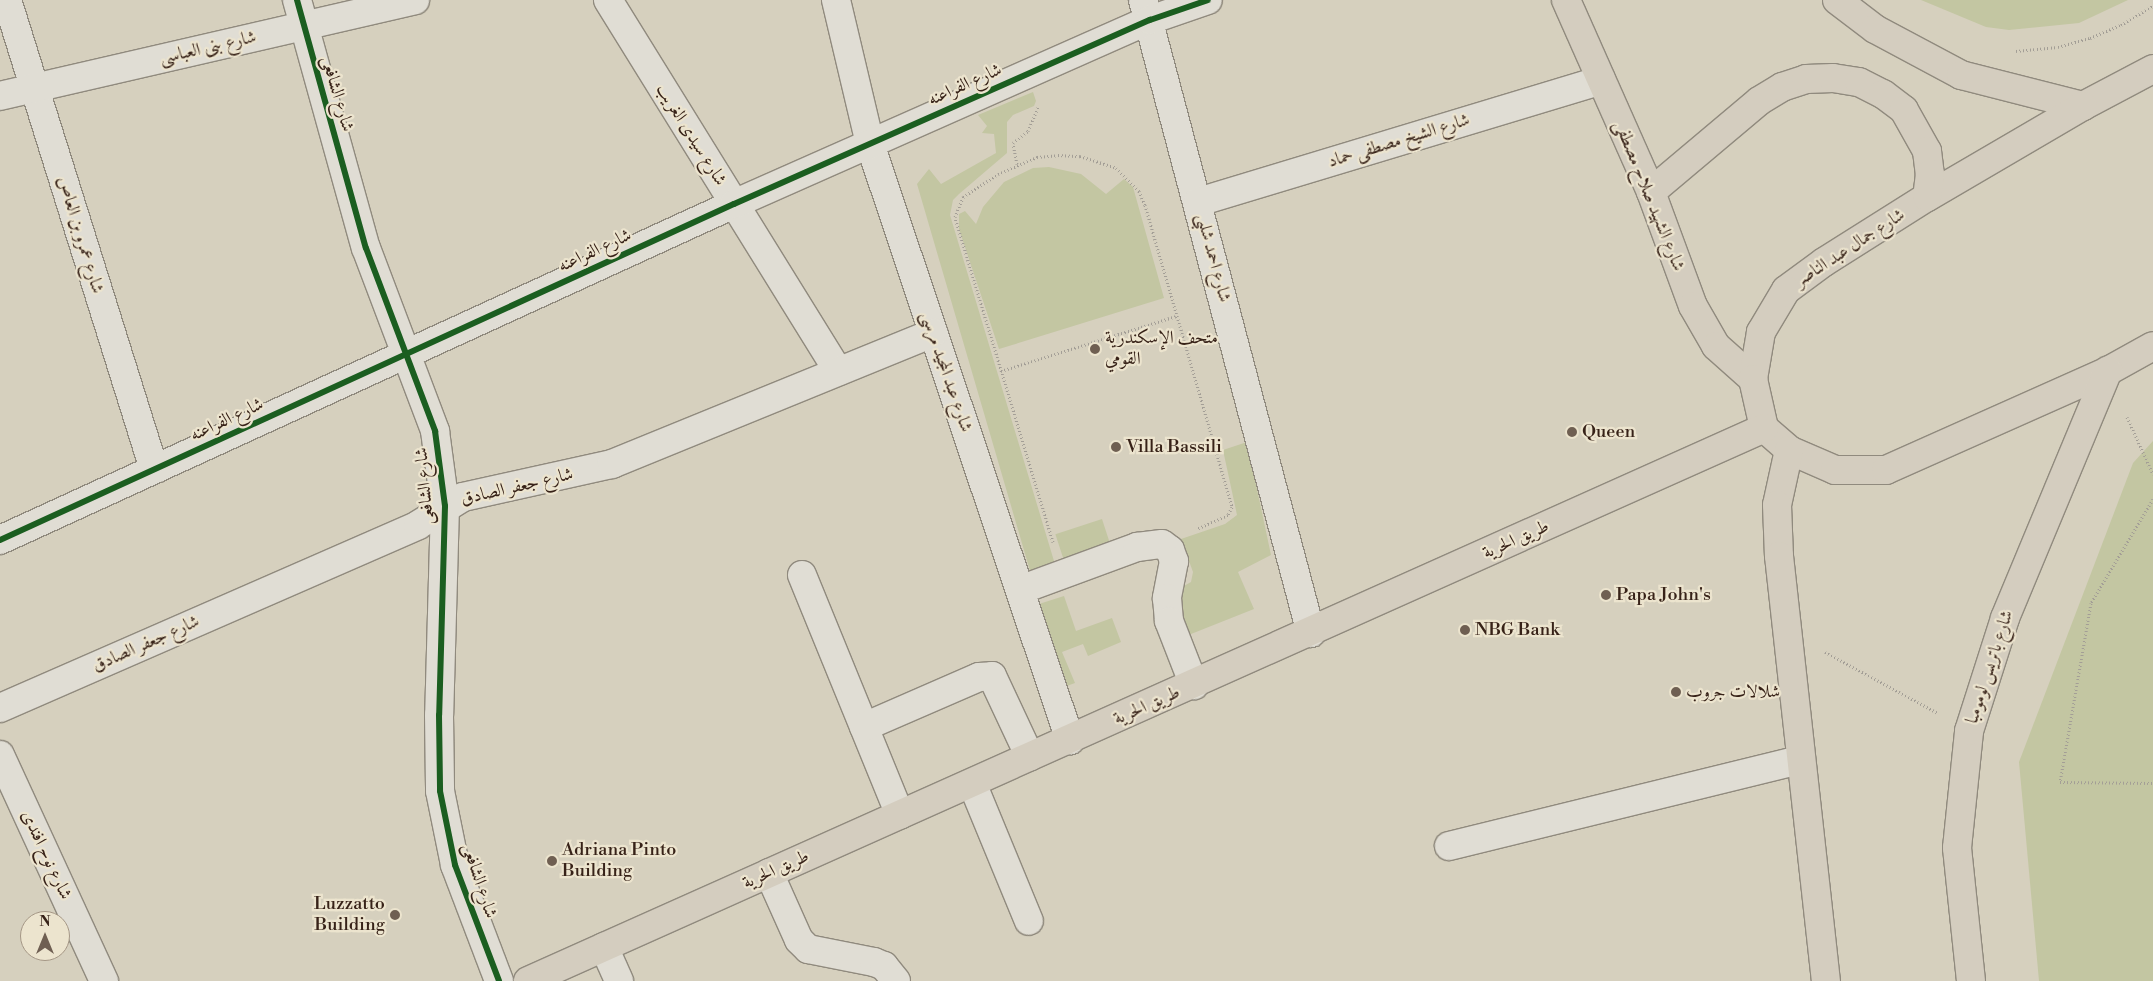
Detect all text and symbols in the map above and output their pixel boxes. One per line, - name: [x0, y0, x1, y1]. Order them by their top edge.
- street label: شارع بنى العباسى: [158, 26, 258, 70]
- street label: شارع الشافعى: [316, 54, 358, 134]
- street label: شارع الفراعنه: [925, 59, 1005, 111]
- street label: شارع سيدى الغريب: [651, 80, 731, 190]
- street label: شارع الشيخ مصطفى حماد: [1326, 109, 1472, 173]
- street label: شارع الشهيد صلاح مصطفى: [1609, 118, 1689, 274]
- street label: شارع عمرو بن العاص: [52, 174, 108, 296]
- street label: شارع جمال عبد الناصر: [1791, 204, 1909, 292]
- street label: شارع احمد شلبى: [1191, 211, 1235, 305]
- street label: شارع الفراعنه: [555, 225, 635, 277]
- street label: شارع عبد المجيد مرسى: [915, 309, 977, 435]
- place label: متحف الإسكندرية القومي: [1105, 328, 1218, 370]
- marker: متحف الإسكندرية القومي: [1089, 343, 1101, 355]
- street label: شارع الفراعنه: [187, 394, 267, 446]
- place label: Queen: [1582, 421, 1635, 443]
- marker: Queen: [1566, 426, 1578, 438]
- place label: Villa Bassili: [1126, 436, 1222, 458]
- marker: Villa Bassili: [1110, 441, 1122, 453]
- street label: شارع الشافعى: [411, 446, 439, 526]
- street label: شارع جعفر الصادق: [459, 464, 575, 510]
- street label: طريق الحرية: [1479, 516, 1553, 564]
- place label: Papa John's: [1616, 584, 1711, 606]
- marker: Papa John's: [1600, 589, 1612, 601]
- street label: شارع باتريس لومومبا: [1961, 608, 2019, 726]
- street label: شارع جعفر الصادق: [89, 611, 203, 677]
- place label: NBG Bank: [1475, 619, 1560, 641]
- marker: NBG Bank: [1459, 624, 1471, 636]
- place label: شلالات جروب: [1686, 681, 1780, 703]
- street label: طريق الحرية: [1110, 682, 1184, 730]
- marker: شلالات جروب: [1670, 686, 1682, 698]
- street label: شارع نوح افندى: [16, 807, 76, 903]
- place label: Adriana Pinto Building: [562, 840, 676, 882]
- street label: شارع الشافعى: [457, 841, 501, 921]
- street label: طريق الحرية: [739, 846, 813, 894]
- marker: Adriana Pinto Building: [546, 855, 558, 867]
- place label: Luzzatto Building: [314, 894, 385, 936]
- marker: Luzzatto Building: [389, 909, 401, 921]
- north arrow: [20, 911, 70, 961]
- text: N: [39, 913, 51, 931]

